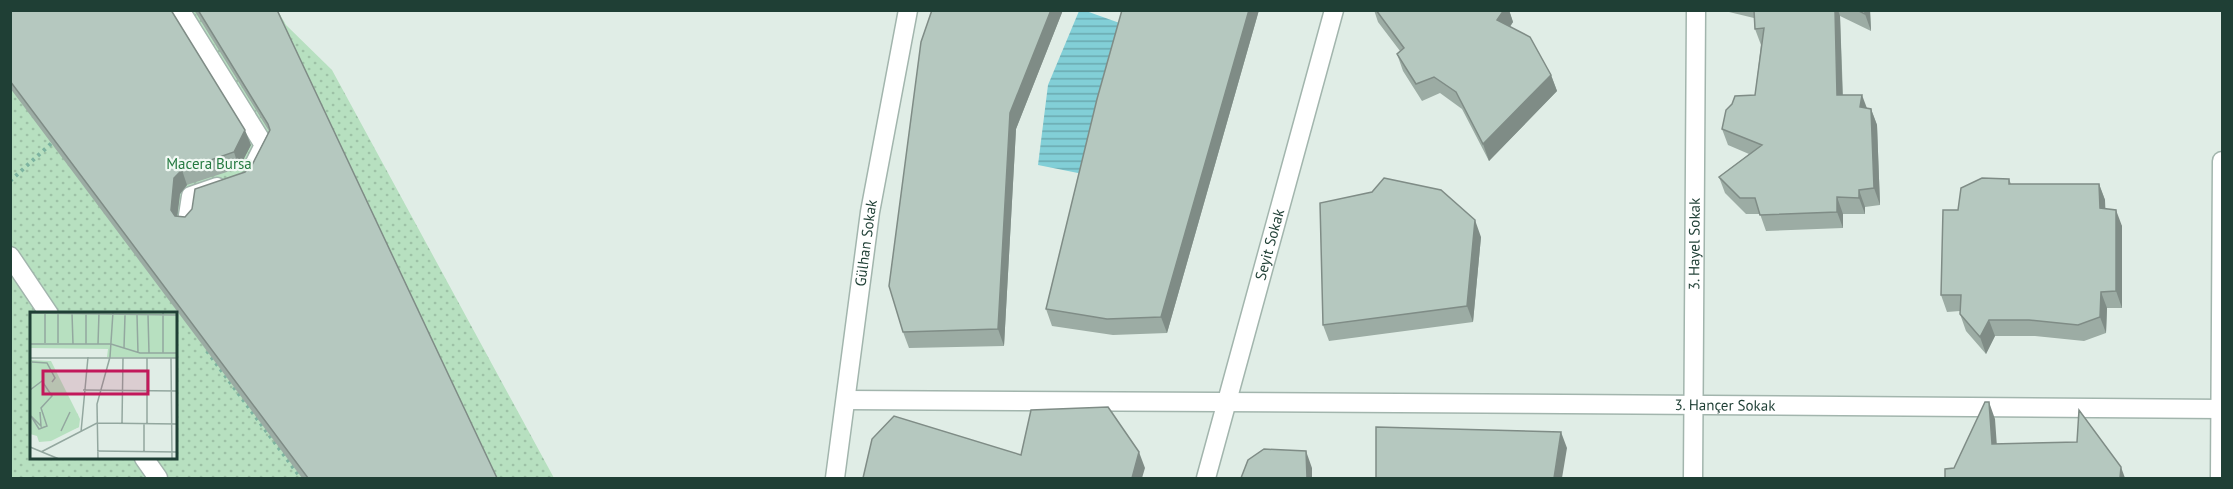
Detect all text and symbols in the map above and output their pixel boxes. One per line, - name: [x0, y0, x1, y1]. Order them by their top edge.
- park label: Macera Bursa: [166, 154, 252, 173]
- street label: Gülhan Sokak: [850, 197, 881, 288]
- street label: 3. Hayel Sokak: [1684, 197, 1704, 290]
- street label: Seyit Sokak: [1251, 206, 1288, 282]
- inset map: [30, 312, 177, 459]
- street label: 3. Hançer Sokak: [1674, 395, 1776, 415]

